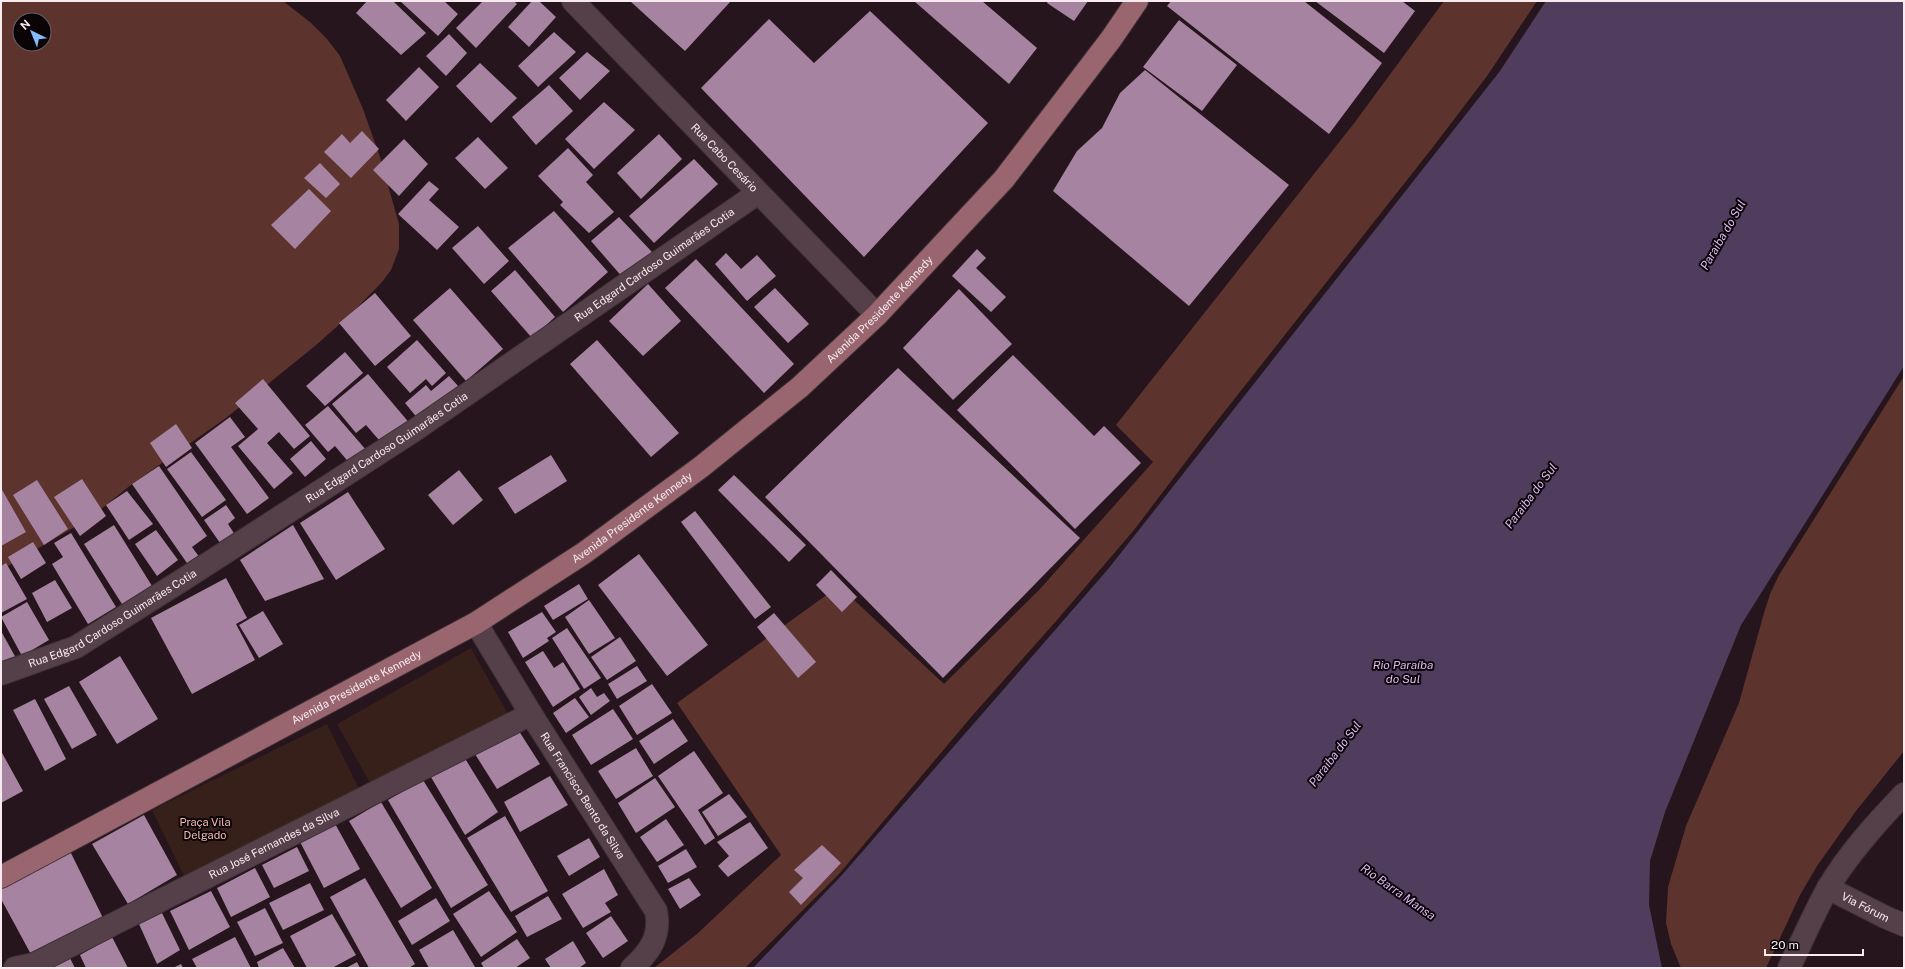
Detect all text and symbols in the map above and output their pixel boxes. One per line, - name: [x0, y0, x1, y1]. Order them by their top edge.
- north arrow: [12, 12, 52, 52]
- text: N: [18, 17, 32, 32]
- street label: Rua Cabo Cesário: [689, 121, 760, 194]
- water label: Paraiba do Sul: [1697, 198, 1749, 272]
- street label: Rua Edgard Cardoso Guimarães Cotia: [572, 205, 736, 324]
- street label: Avenida Presidente Kennedy: [824, 253, 935, 365]
- street label: Rua Edgard Cardoso Guimarães Cotia: [303, 390, 470, 505]
- water label: Paraiba do Sul: [1502, 461, 1560, 531]
- street label: Avenida Presidente Kennedy: [570, 470, 694, 565]
- street label: Rua Edgard Cardoso Guimarães Cotia: [27, 567, 198, 670]
- street label: Avenida Presidente Kennedy: [289, 647, 424, 727]
- water label: Rio Paraíba do Sul: [1373, 658, 1433, 686]
- water label: Paraiba do Sul: [1306, 719, 1364, 789]
- street label: Rua Francisco Bento da Silva: [538, 730, 627, 861]
- street label: Rua José Fernandes da Silva: [207, 806, 341, 881]
- park label: Praça Vila Delgado: [179, 816, 231, 841]
- water label: Rio Barra Mansa: [1358, 861, 1438, 923]
- street label: Via Fórum: [1840, 890, 1891, 924]
- scale bar: [1765, 931, 1863, 957]
- text: 20 m: [1771, 938, 1799, 952]

